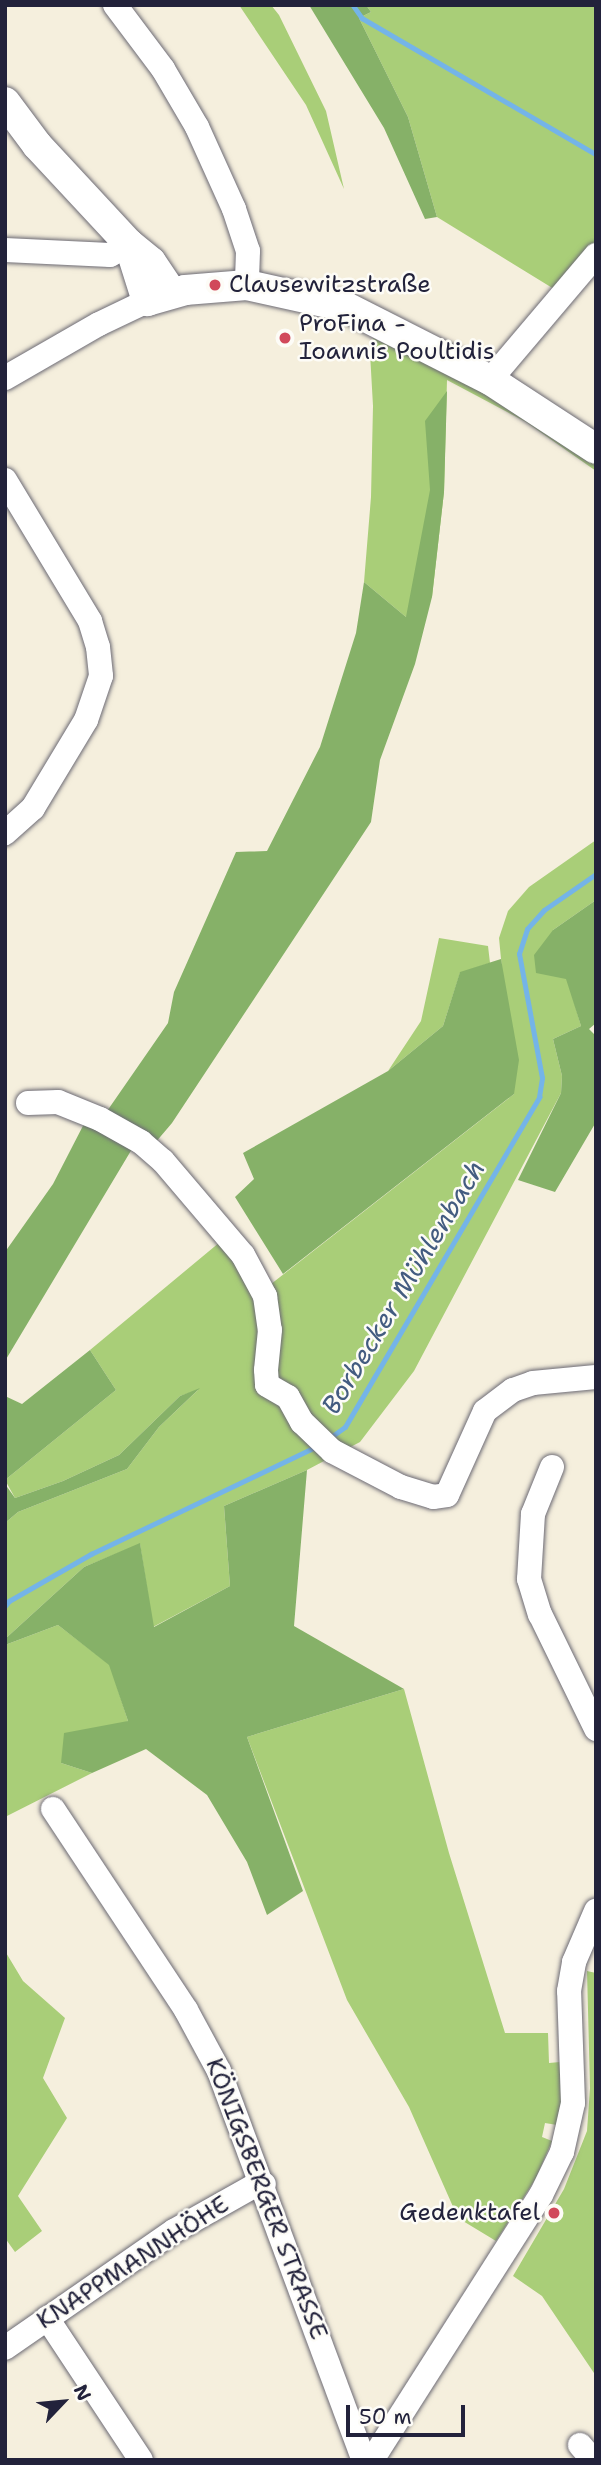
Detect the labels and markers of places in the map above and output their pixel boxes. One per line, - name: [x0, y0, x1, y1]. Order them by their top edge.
- place label: Clausewitzstraße: [229, 271, 431, 299]
- marker: Clausewitzstraße: [207, 277, 223, 293]
- place label: ProFina - Ioannis Poultidis: [299, 310, 495, 366]
- marker: ProFina - Ioannis Poultidis: [277, 330, 293, 346]
- place label: Gedenktafel: [399, 2199, 540, 2227]
- marker: Gedenktafel: [546, 2205, 562, 2221]

